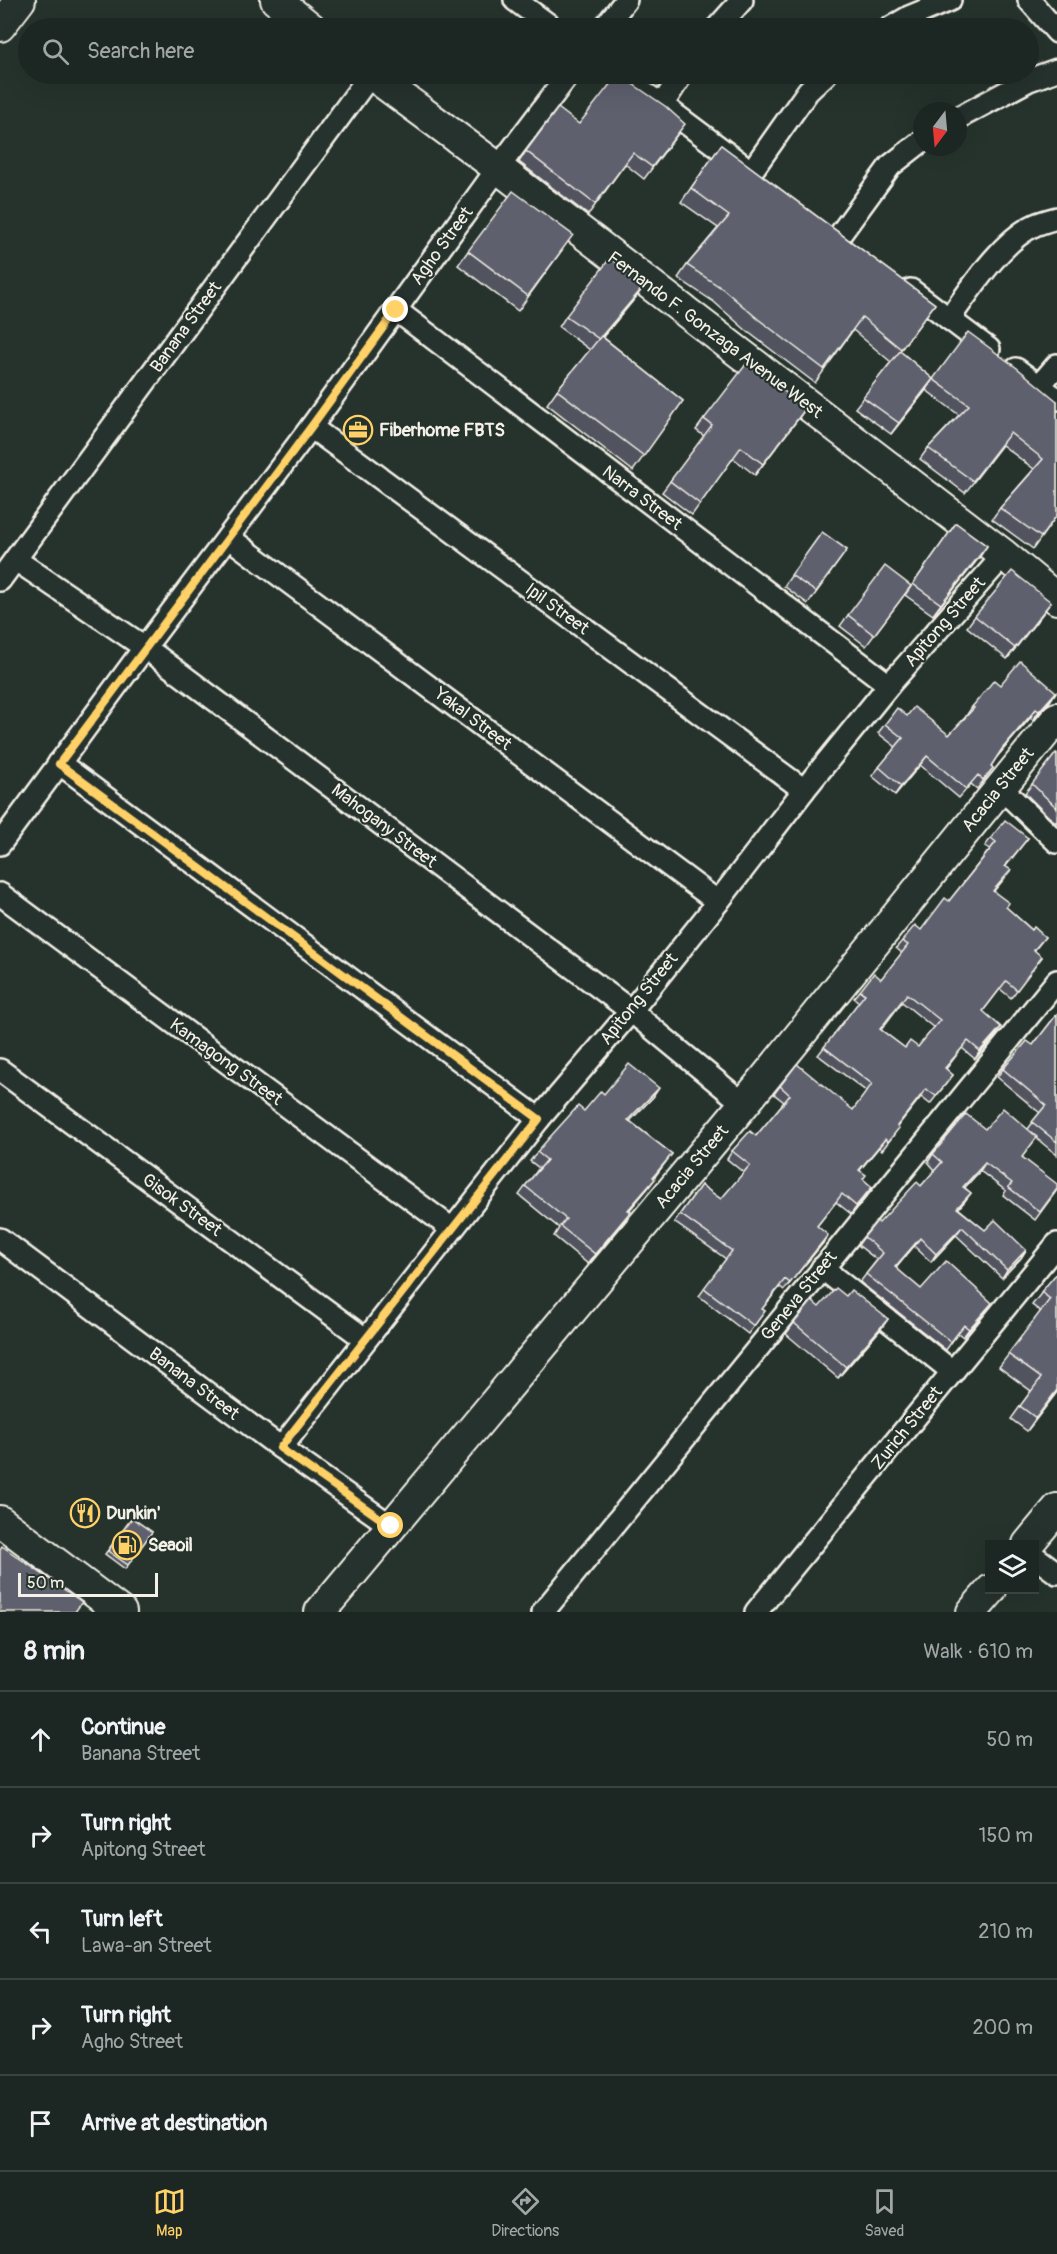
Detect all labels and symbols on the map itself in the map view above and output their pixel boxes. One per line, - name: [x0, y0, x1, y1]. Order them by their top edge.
- north arrow: [913, 102, 967, 156]
- street label: Agho Street: [406, 202, 479, 290]
- street label: Fernando F. Gonzaga Avenue West: [603, 246, 828, 424]
- street label: Banana Street: [145, 276, 227, 377]
- route end: [382, 296, 408, 322]
- office icon: Fiberhome FBTS: [342, 414, 374, 446]
- place label: Fiberhome FBTS: [379, 419, 505, 442]
- street label: Narra Street: [597, 460, 687, 536]
- street label: Apitong Street: [900, 572, 991, 672]
- street label: Ipil Street: [520, 578, 594, 640]
- street label: Yakal Street: [429, 682, 517, 756]
- street label: Acacia Street: [957, 742, 1040, 837]
- street label: Mahogany Street: [327, 779, 442, 874]
- street label: Apitong Street: [595, 948, 684, 1050]
- street label: Kamagong Street: [165, 1013, 288, 1111]
- street label: Acacia Street: [650, 1120, 734, 1214]
- street label: Gisok Street: [138, 1168, 227, 1242]
- street label: Geneva Street: [756, 1246, 843, 1345]
- street label: Banana Street: [144, 1343, 244, 1426]
- street label: Zurich Street: [866, 1381, 948, 1475]
- restaurant icon: Dunkin': [69, 1497, 101, 1529]
- place label: Dunkin': [106, 1502, 160, 1525]
- route start: [377, 1512, 403, 1538]
- fuel station icon: Seaoil: [111, 1529, 143, 1561]
- place label: Seaoil: [148, 1534, 193, 1557]
- scale bar: [18, 1570, 158, 1598]

